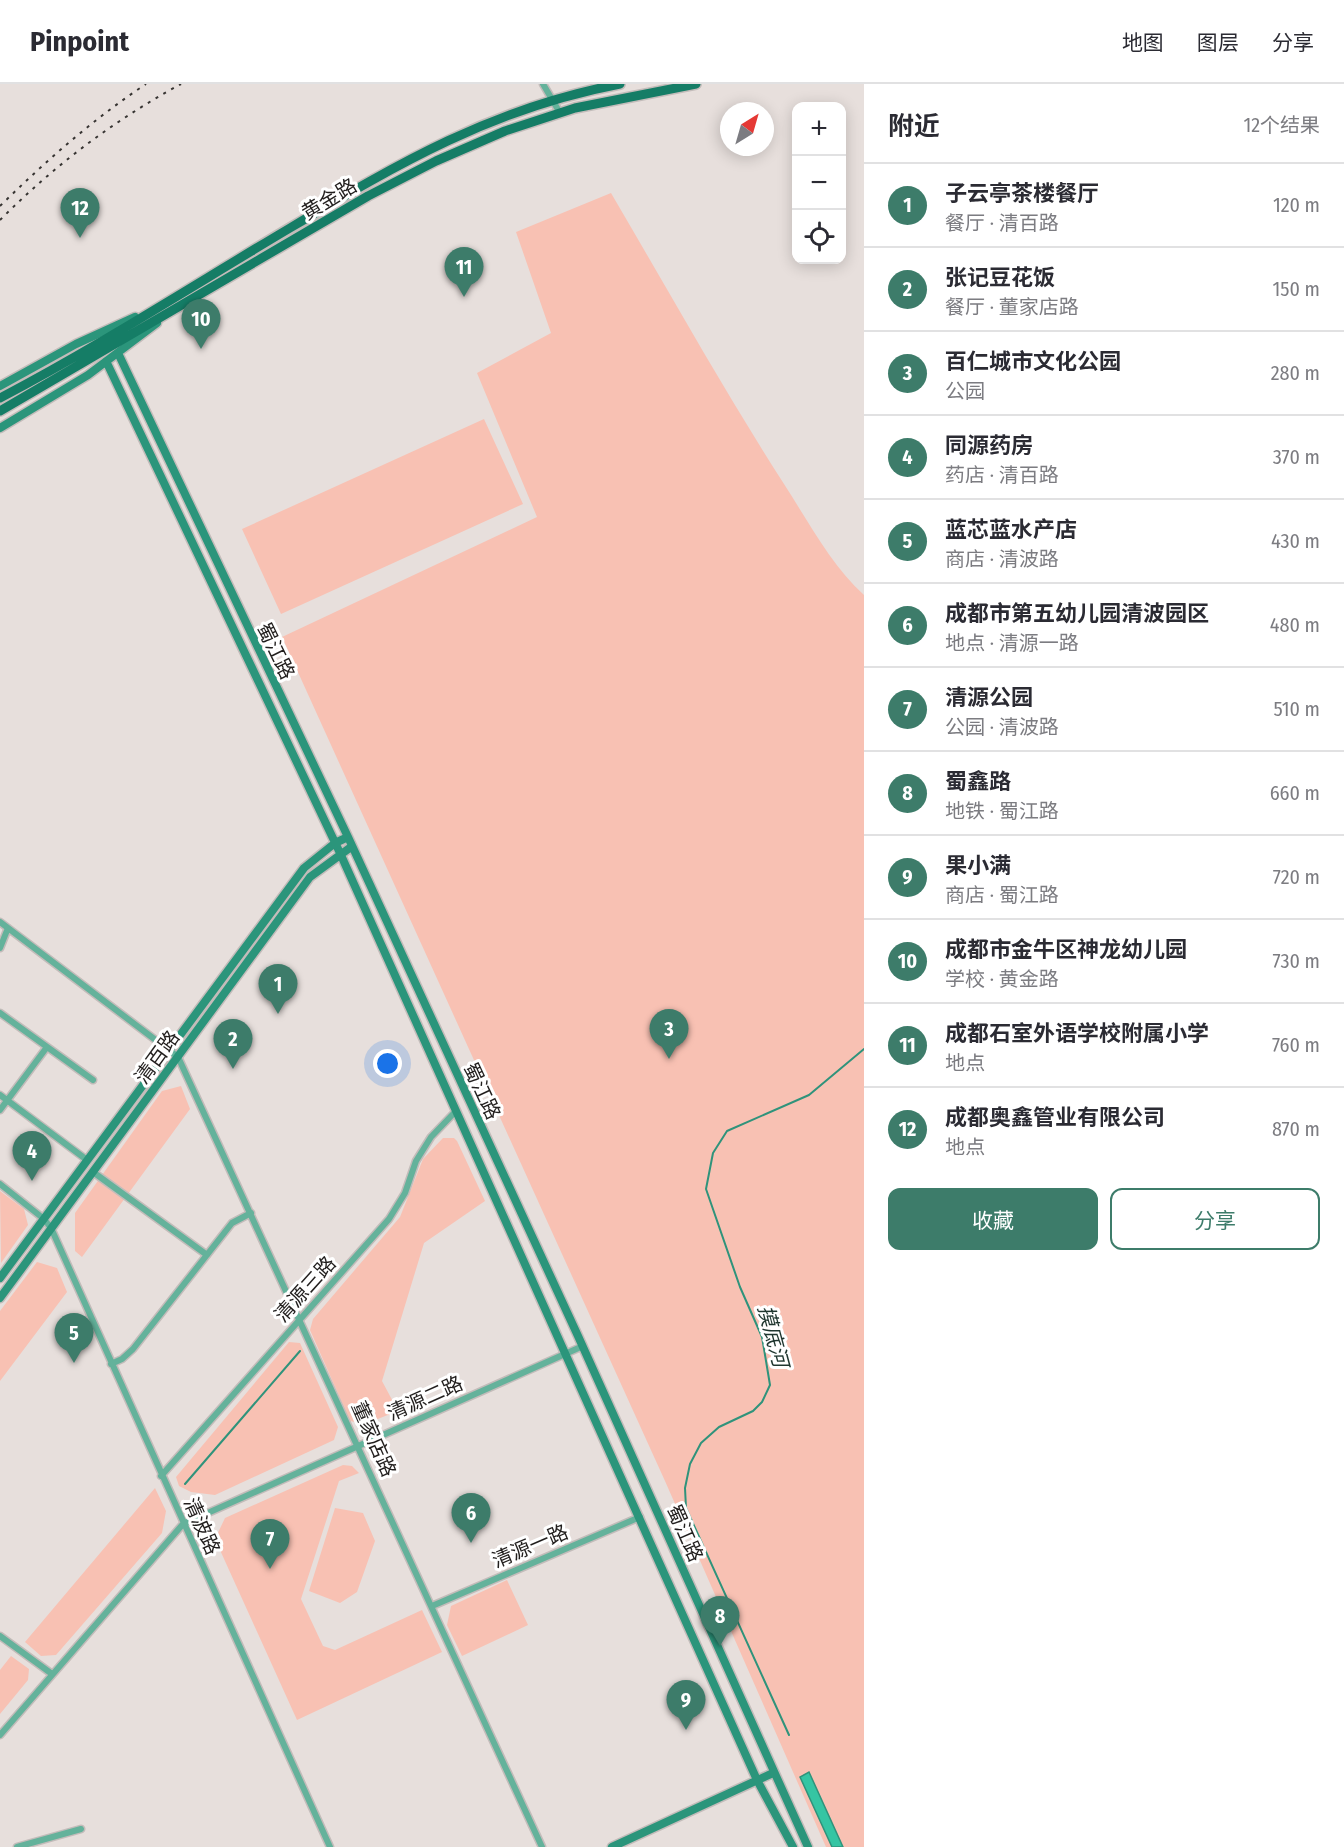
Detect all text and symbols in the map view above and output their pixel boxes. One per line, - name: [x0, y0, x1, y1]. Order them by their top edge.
- text: Pinpoint: [30, 25, 129, 58]
- text: 地图: [1122, 30, 1164, 56]
- text: 图层: [1197, 30, 1239, 56]
- text: 分享: [1272, 30, 1314, 56]
- north arrow: [720, 102, 774, 156]
- map controls: [792, 102, 846, 264]
- button: +: [792, 102, 846, 156]
- text: 附近: [888, 111, 940, 142]
- text: 12个结果: [1243, 113, 1320, 137]
- button: −: [792, 156, 846, 210]
- street label: 黄金路: [297, 173, 361, 225]
- text: 子云亭茶楼餐厅: [945, 180, 1099, 207]
- pin: 12: [60, 188, 100, 238]
- text: 1: [903, 193, 912, 217]
- text: 120 m: [1273, 193, 1320, 217]
- button: locate: [792, 210, 846, 264]
- text: 餐厅 · 清百路: [945, 211, 1059, 235]
- pin: 11: [444, 248, 484, 297]
- text: 张记豆花饭: [945, 264, 1055, 291]
- text: 2: [903, 277, 912, 301]
- text: 150 m: [1273, 277, 1320, 301]
- text: 餐厅 · 董家店路: [945, 295, 1079, 319]
- pin: 10: [182, 300, 220, 349]
- text: 百仁城市文化公园: [945, 348, 1121, 375]
- text: 3: [903, 361, 912, 385]
- text: 280 m: [1271, 361, 1320, 385]
- text: 公园: [945, 379, 985, 403]
- text: 同源药房: [945, 432, 1033, 459]
- text: 4: [902, 445, 913, 469]
- text: 370 m: [1273, 445, 1320, 469]
- text: 药店 · 清百路: [945, 463, 1059, 487]
- text: 蓝芯蓝水产店: [945, 516, 1077, 543]
- text: 5: [903, 529, 912, 553]
- text: 430 m: [1271, 529, 1320, 553]
- text: 商店 · 清波路: [945, 547, 1059, 571]
- text: 成都市第五幼儿园清波园区: [945, 600, 1209, 627]
- text: 6: [902, 613, 913, 637]
- text: 480 m: [1270, 613, 1320, 637]
- street label: 蜀江路: [252, 619, 300, 683]
- text: 地点 · 清源一路: [945, 631, 1079, 655]
- text: 清源公园: [945, 684, 1033, 711]
- text: 7: [903, 697, 912, 721]
- text: 510 m: [1274, 697, 1320, 721]
- text: 公园 · 清波路: [945, 715, 1059, 739]
- text: 蜀鑫路: [945, 768, 1011, 795]
- text: 8: [902, 781, 913, 805]
- text: 660 m: [1270, 781, 1320, 805]
- text: 地铁 · 蜀江路: [945, 799, 1059, 823]
- text: 果小满: [945, 852, 1011, 879]
- text: 9: [902, 865, 913, 889]
- text: 720 m: [1273, 865, 1320, 889]
- text: 商店 · 蜀江路: [945, 883, 1059, 907]
- text: 成都市金牛区神龙幼儿园: [945, 936, 1187, 963]
- text: 10: [898, 949, 917, 973]
- text: 730 m: [1273, 949, 1320, 973]
- pin: 1: [258, 964, 298, 1014]
- text: 学校 · 黄金路: [945, 967, 1059, 991]
- pin: 3: [650, 1010, 688, 1059]
- pin: 2: [214, 1020, 252, 1069]
- text: 成都石室外语学校附属小学: [945, 1020, 1209, 1047]
- street label: 清百路: [130, 1026, 184, 1088]
- text: 11: [899, 1033, 916, 1057]
- text: 760 m: [1272, 1033, 1320, 1057]
- your location: [373, 1049, 402, 1078]
- text: 地点: [945, 1051, 985, 1075]
- street label: 蜀江路: [458, 1059, 506, 1123]
- text: 成都奥鑫管业有限公司: [945, 1104, 1165, 1131]
- text: 12: [899, 1117, 916, 1141]
- text: 870 m: [1272, 1117, 1320, 1141]
- pin: 4: [12, 1132, 51, 1181]
- text: 地点: [945, 1135, 985, 1159]
- button: 收藏: [888, 1188, 1098, 1250]
- button: 分享: [1110, 1188, 1320, 1250]
- street label: 清源三路: [269, 1251, 341, 1327]
- water label: 摸底河: [752, 1302, 795, 1374]
- pin: 5: [54, 1314, 94, 1363]
- street label: 清源二路: [384, 1371, 466, 1425]
- street label: 董家店路: [347, 1398, 401, 1480]
- street label: 清波路: [179, 1494, 225, 1558]
- pin: 6: [452, 1494, 490, 1543]
- street label: 蜀江路: [662, 1501, 708, 1565]
- street label: 清源一路: [488, 1519, 572, 1573]
- pin: 7: [250, 1520, 290, 1569]
- pin: 8: [700, 1596, 740, 1646]
- pin: 9: [666, 1680, 706, 1730]

